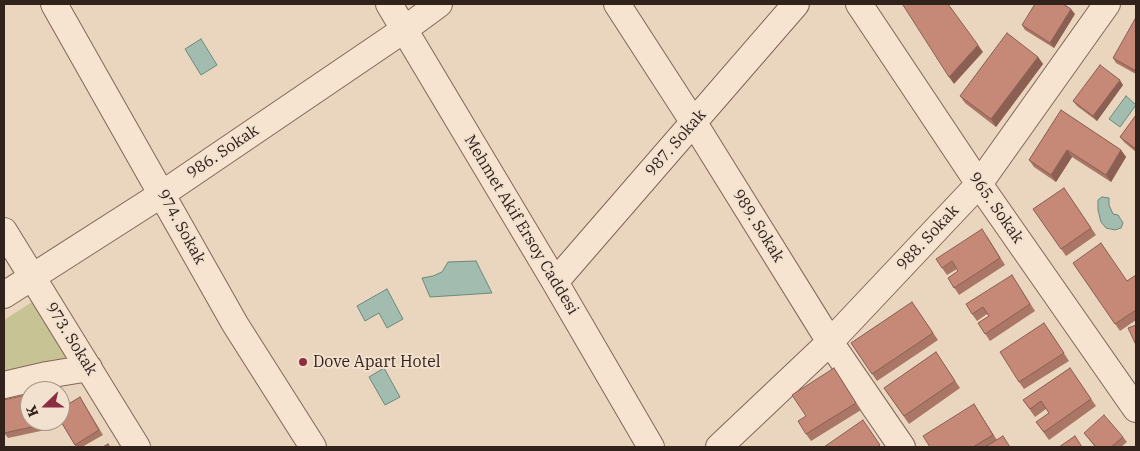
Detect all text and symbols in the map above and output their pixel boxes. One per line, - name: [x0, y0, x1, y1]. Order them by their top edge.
- street label: 987. Sokak: [642, 106, 710, 180]
- street label: 986. Sokak: [183, 121, 263, 183]
- street label: Mehmet Akif Ersoy Caddesi: [460, 132, 582, 318]
- street label: 965. Sokak: [964, 169, 1028, 247]
- street label: 974. Sokak: [153, 186, 209, 268]
- street label: 989. Sokak: [728, 186, 788, 266]
- street label: 988. Sokak: [893, 201, 963, 275]
- street label: 973. Sokak: [41, 299, 101, 379]
- place label: Dove Apart Hotel: [313, 352, 441, 372]
- marker: Dove Apart Hotel: [297, 356, 309, 368]
- north arrow: [20, 381, 70, 431]
- text: K: [22, 403, 42, 420]

